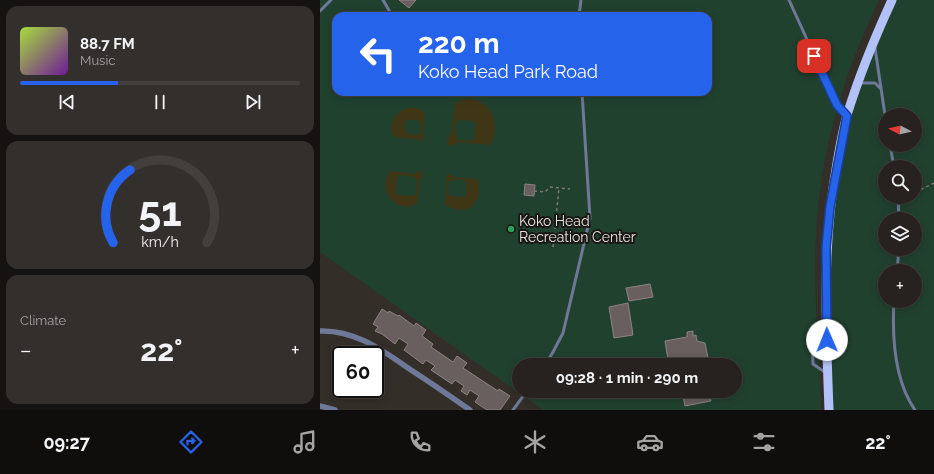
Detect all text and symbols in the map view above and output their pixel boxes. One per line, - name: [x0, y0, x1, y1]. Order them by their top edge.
- text: 220 m: [418, 27, 500, 60]
- icon: left: [352, 28, 404, 80]
- text: 88.7 FM: [80, 35, 135, 53]
- pin: [797, 39, 831, 73]
- icon: arrive: [803, 45, 825, 67]
- text: Music: [80, 53, 115, 68]
- text: Koko Head Park Road: [418, 61, 598, 82]
- icon: previous: [56, 91, 78, 113]
- icon: pause: [149, 91, 171, 113]
- icon: next: [242, 91, 264, 113]
- north arrow: [878, 108, 922, 152]
- map controls: [878, 108, 922, 308]
- button: search: [878, 160, 922, 204]
- text: 51: [138, 187, 182, 236]
- button: layers: [878, 212, 922, 256]
- place label: Koko Head Recreation Center: [519, 213, 636, 245]
- marker: Koko Head Recreation Center: [506, 224, 516, 234]
- text: km/h: [141, 234, 179, 250]
- button: +: [878, 264, 922, 308]
- text: Climate: [20, 313, 66, 328]
- position arrow: [806, 319, 848, 361]
- text: 22°: [140, 333, 182, 368]
- text: −: [20, 337, 32, 363]
- text: +: [291, 337, 300, 363]
- speed limit sign: 60: [332, 346, 384, 398]
- text: 09:28 · 1 min · 290 m: [556, 369, 698, 387]
- icon: directions: [177, 428, 205, 456]
- icon: music: [291, 428, 319, 456]
- icon: phone: [406, 428, 434, 456]
- icon: climate: [521, 428, 549, 456]
- icon: car: [636, 428, 664, 456]
- icon: filters: [750, 428, 778, 456]
- text: 09:27: [43, 432, 90, 453]
- text: 22°: [865, 432, 891, 453]

